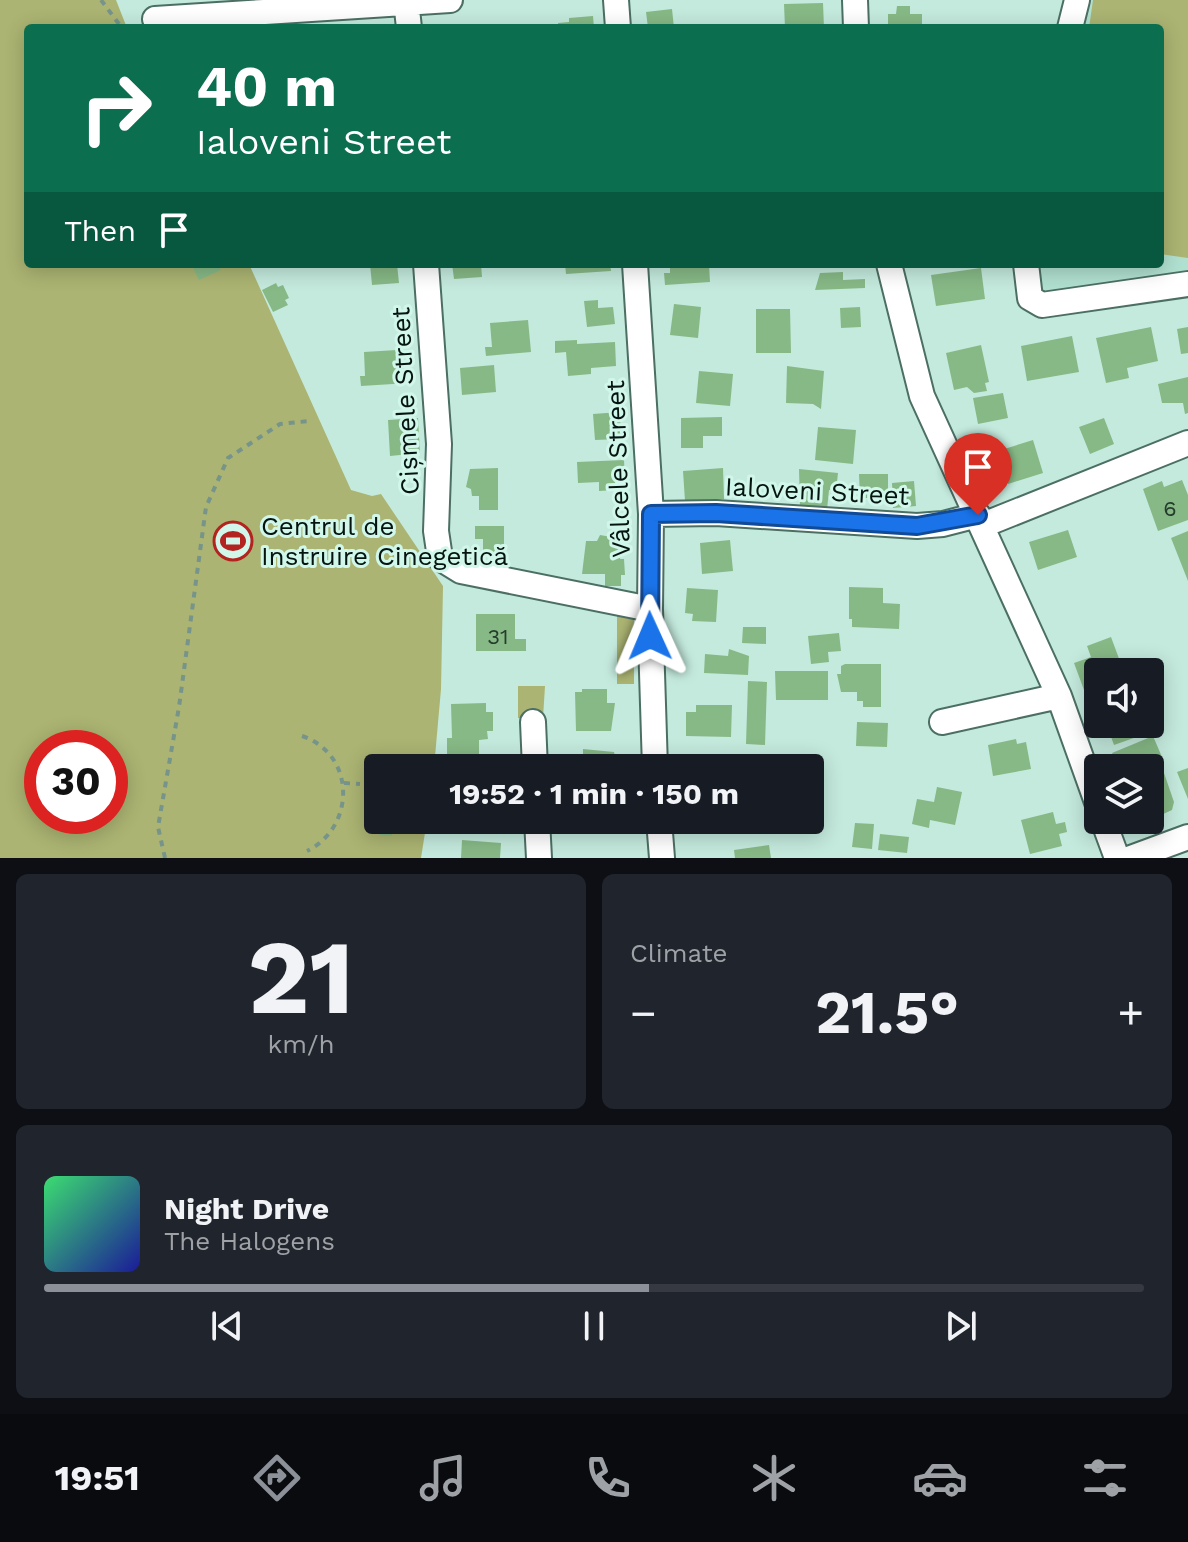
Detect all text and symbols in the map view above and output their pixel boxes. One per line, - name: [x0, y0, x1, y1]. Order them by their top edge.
- text: 40 m: [196, 54, 337, 120]
- icon: right: [64, 56, 168, 160]
- text: Ialoveni Street: [196, 121, 451, 163]
- icon: arrive: [152, 208, 196, 252]
- text: Then: [64, 213, 136, 248]
- street label: Cișmele Street: [385, 306, 425, 496]
- street label: Vâlcele Street: [600, 380, 636, 558]
- pin: [944, 433, 1012, 515]
- icon: arrive: [956, 445, 1000, 489]
- street label: Ialoveni Street: [724, 471, 910, 511]
- house number: 6: [1163, 496, 1177, 521]
- place label: Centrul de Instruire Cinegetică: [261, 511, 509, 571]
- sports icon: Centrul de Instruire Cinegetică: [212, 520, 254, 562]
- position arrow: [608, 594, 692, 678]
- house number: 31: [487, 624, 509, 649]
- map controls: [1084, 658, 1164, 834]
- button: sound: [1084, 658, 1164, 738]
- speed limit sign: 30: [24, 730, 128, 834]
- button: layers: [1084, 754, 1164, 834]
- text: 19:52 · 1 min · 150 m: [449, 776, 739, 811]
- text: 21: [248, 916, 354, 1038]
- text: Climate: [630, 938, 728, 968]
- text: 21.5°: [815, 977, 959, 1048]
- text: −: [630, 987, 657, 1039]
- text: +: [1117, 987, 1144, 1039]
- text: km/h: [268, 1029, 334, 1059]
- text: Night Drive: [164, 1191, 329, 1226]
- text: The Halogens: [164, 1226, 335, 1256]
- icon: previous: [205, 1304, 249, 1348]
- icon: pause: [572, 1304, 616, 1348]
- icon: next: [939, 1304, 983, 1348]
- icon: directions: [249, 1450, 305, 1506]
- icon: music: [415, 1450, 471, 1506]
- icon: phone: [580, 1450, 636, 1506]
- icon: climate: [746, 1450, 802, 1506]
- icon: car: [912, 1450, 968, 1506]
- icon: filters: [1077, 1450, 1133, 1506]
- text: 19:51: [55, 1457, 140, 1499]

